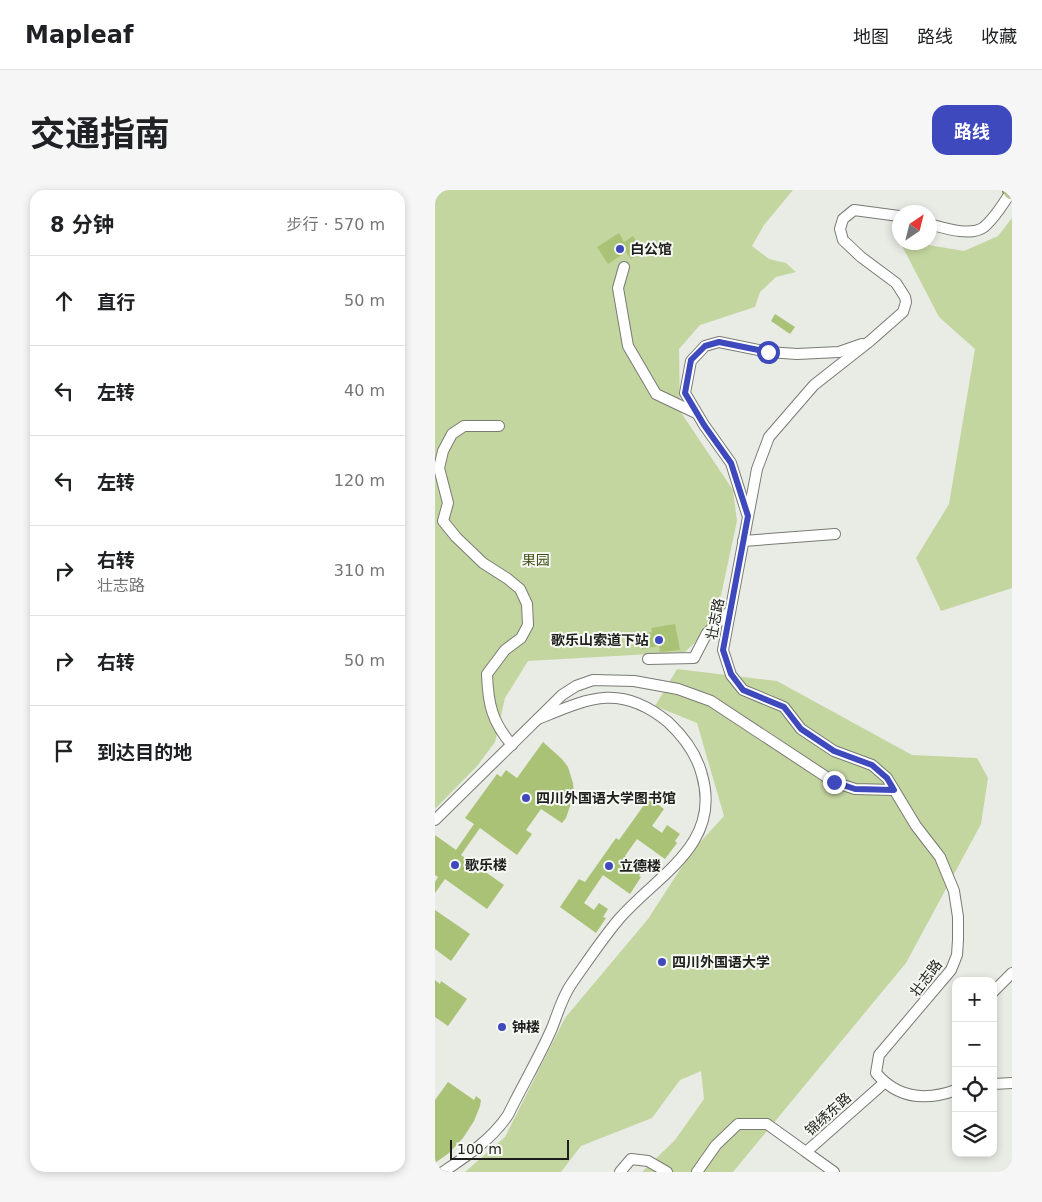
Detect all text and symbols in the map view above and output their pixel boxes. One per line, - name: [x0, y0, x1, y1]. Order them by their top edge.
- text: Mapleaf: [25, 21, 133, 49]
- text: 地图: [853, 26, 889, 47]
- text: 路线: [917, 26, 953, 47]
- text: 收藏: [981, 26, 1017, 47]
- button: 路线: [932, 105, 1012, 155]
- text: 交通指南: [30, 114, 170, 154]
- north arrow: [892, 205, 937, 250]
- text: 8 分钟: [50, 213, 114, 237]
- text: 步行 · 570 m: [287, 215, 385, 234]
- place label: 白公馆: [630, 241, 672, 257]
- marker: 白公馆: [614, 243, 626, 255]
- icon: ahead: [50, 287, 78, 315]
- text: 直行: [97, 291, 135, 313]
- text: 50 m: [344, 291, 385, 310]
- route start: [757, 341, 780, 364]
- icon: left: [50, 377, 78, 405]
- text: 左转: [97, 381, 135, 403]
- text: 40 m: [344, 381, 385, 400]
- icon: left: [50, 467, 78, 495]
- text: 左转: [97, 471, 135, 493]
- text: 120 m: [334, 471, 385, 490]
- text: 右转: [97, 549, 135, 571]
- park label: 果园: [522, 552, 550, 568]
- icon: right: [50, 557, 78, 585]
- text: 310 m: [334, 561, 385, 580]
- text: 壮志路: [97, 576, 145, 595]
- street label: 壮志路: [703, 597, 727, 641]
- place label: 歌乐山索道下站: [551, 632, 649, 648]
- marker: 歌乐山索道下站: [653, 634, 665, 646]
- icon: right: [50, 647, 78, 675]
- text: 右转: [97, 651, 135, 673]
- text: 50 m: [344, 651, 385, 670]
- icon: arrive: [50, 737, 78, 765]
- text: 到达目的地: [97, 741, 192, 763]
- route end: [823, 771, 846, 794]
- place label: 四川外国语大学图书馆: [536, 790, 676, 806]
- marker: 四川外国语大学图书馆: [520, 792, 532, 804]
- place label: 歌乐楼: [465, 857, 507, 873]
- place label: 立德楼: [619, 858, 661, 874]
- marker: 歌乐楼: [449, 859, 461, 871]
- marker: 立德楼: [603, 860, 615, 872]
- place label: 四川外国语大学: [672, 954, 770, 970]
- marker: 四川外国语大学: [656, 956, 668, 968]
- street label: 壮志路: [907, 956, 945, 1000]
- map controls: [952, 977, 997, 1157]
- button: +: [952, 977, 997, 1022]
- place label: 钟楼: [512, 1019, 540, 1035]
- marker: 钟楼: [496, 1021, 508, 1033]
- button: −: [952, 1022, 997, 1067]
- button: locate: [952, 1067, 997, 1112]
- street label: 锦绣东路: [802, 1089, 854, 1139]
- button: layers: [952, 1112, 997, 1157]
- scale bar: [450, 1137, 569, 1160]
- text: 100 m: [457, 1141, 502, 1157]

